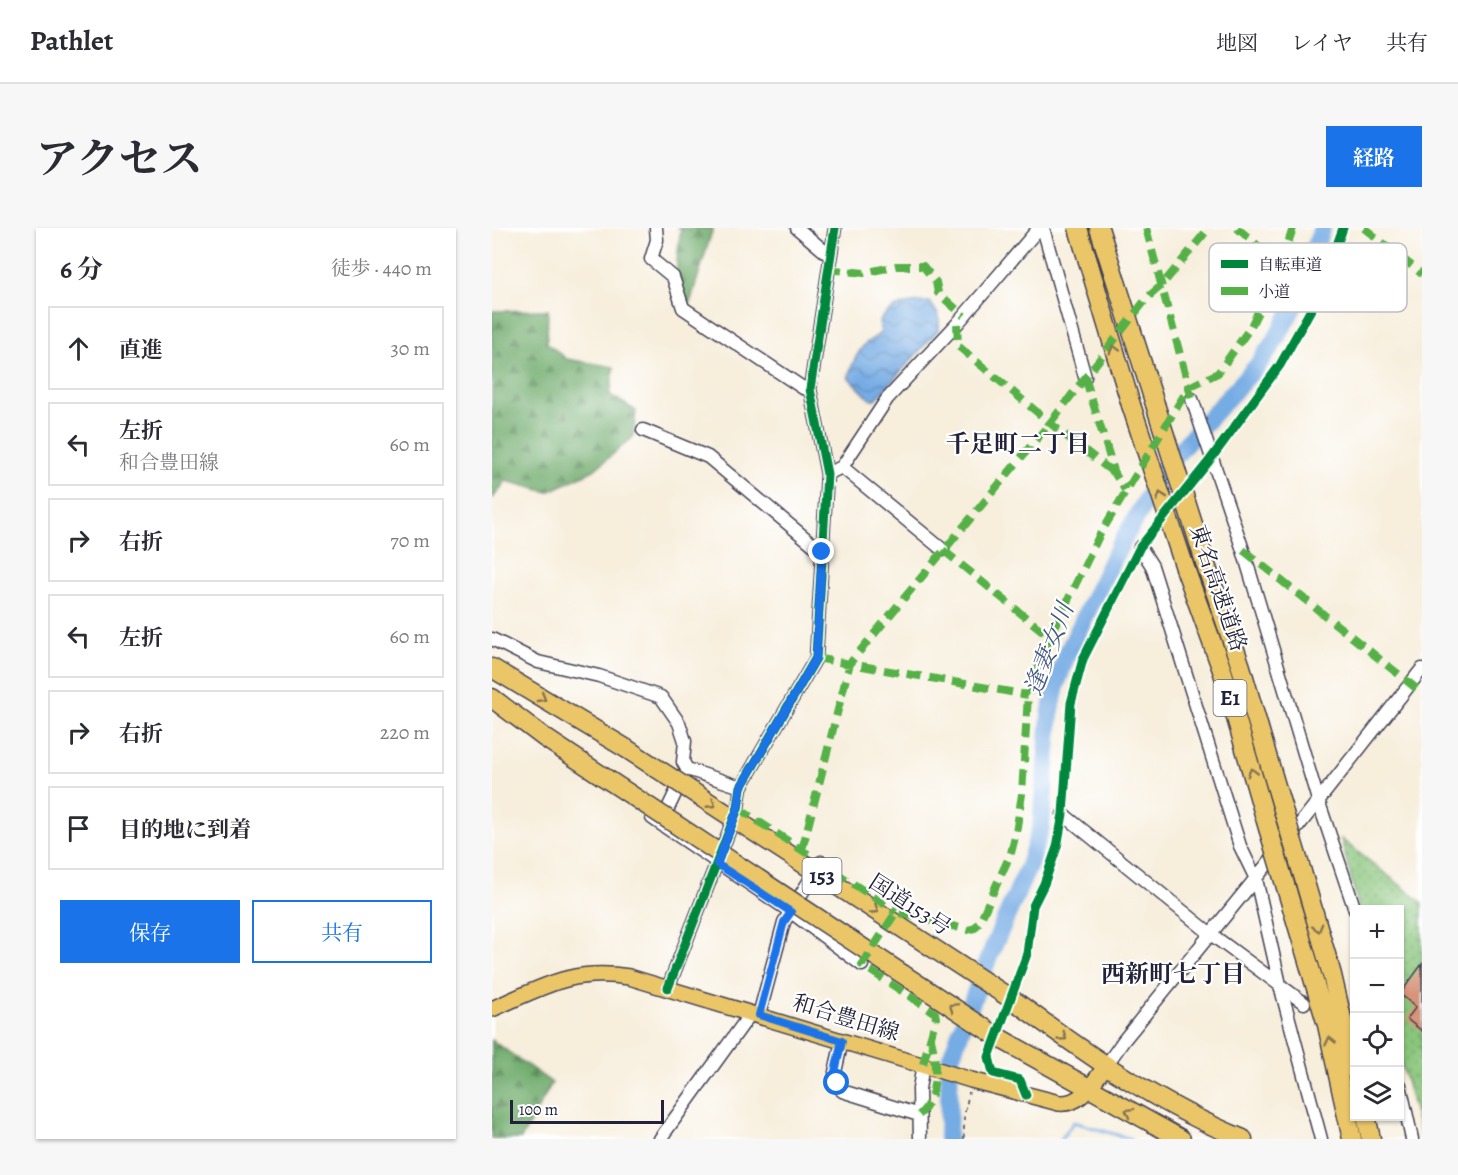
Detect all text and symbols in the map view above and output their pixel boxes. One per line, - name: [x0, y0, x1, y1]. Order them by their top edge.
- text: Pathlet: [30, 22, 113, 60]
- text: 地図: [1216, 29, 1258, 57]
- text: レイヤ: [1291, 29, 1353, 57]
- text: 共有: [1386, 29, 1428, 57]
- button: 経路: [1326, 126, 1422, 187]
- text: アクセス: [36, 130, 203, 187]
- legend: [1209, 243, 1407, 312]
- text: 6 分: [60, 252, 103, 287]
- text: 自転車道: [1258, 254, 1322, 276]
- text: 徒歩 · 440 m: [331, 255, 432, 282]
- text: 小道: [1258, 281, 1290, 303]
- icon: ahead: [62, 332, 95, 365]
- text: 直進: [119, 335, 163, 365]
- text: 30 m: [390, 335, 430, 362]
- one-way arrow: [1109, 344, 1121, 355]
- text: 左折: [119, 416, 163, 446]
- icon: left: [62, 428, 95, 461]
- district label: 千足町二丁目: [946, 428, 1090, 460]
- text: 60 m: [390, 431, 430, 458]
- text: 和合豊田線: [119, 449, 219, 476]
- one-way arrow: [1156, 491, 1168, 502]
- street label: 東名高速道路: [1182, 521, 1254, 655]
- icon: right: [62, 524, 95, 557]
- text: 右折: [119, 527, 163, 557]
- text: 70 m: [390, 527, 430, 554]
- route end: [808, 538, 834, 564]
- water label: 逢妻女川: [1017, 596, 1082, 700]
- icon: left: [62, 620, 95, 653]
- text: 左折: [119, 623, 163, 653]
- text: 60 m: [390, 623, 430, 650]
- road number: E1: [1214, 680, 1246, 716]
- one-way arrow: [536, 691, 546, 703]
- icon: right: [62, 716, 95, 749]
- text: 右折: [119, 719, 163, 749]
- text: 220 m: [380, 719, 430, 746]
- one-way arrow: [1246, 767, 1259, 777]
- one-way arrow: [705, 797, 716, 808]
- icon: arrive: [62, 812, 95, 845]
- text: 目的地に到着: [119, 815, 251, 845]
- road number: 153: [802, 858, 842, 894]
- street label: 国道153号: [863, 867, 957, 943]
- button: 保存: [60, 900, 240, 963]
- button: 共有: [252, 900, 432, 963]
- one-way arrow: [868, 903, 879, 914]
- map controls: [1350, 905, 1404, 1121]
- button: +: [1350, 905, 1404, 959]
- one-way arrow: [1311, 922, 1323, 933]
- district label: 西新町七丁目: [1101, 958, 1245, 990]
- button: −: [1350, 959, 1404, 1013]
- street label: 和合豊田線: [789, 988, 903, 1048]
- one-way arrow: [948, 1003, 959, 1014]
- button: locate: [1350, 1013, 1404, 1067]
- one-way arrow: [1057, 1029, 1068, 1040]
- one-way arrow: [1324, 1036, 1337, 1046]
- button: layers: [1350, 1067, 1404, 1121]
- route start: [823, 1069, 849, 1095]
- scale bar: [510, 1097, 664, 1124]
- text: 100 m: [519, 1099, 558, 1121]
- one-way arrow: [1125, 1108, 1135, 1119]

